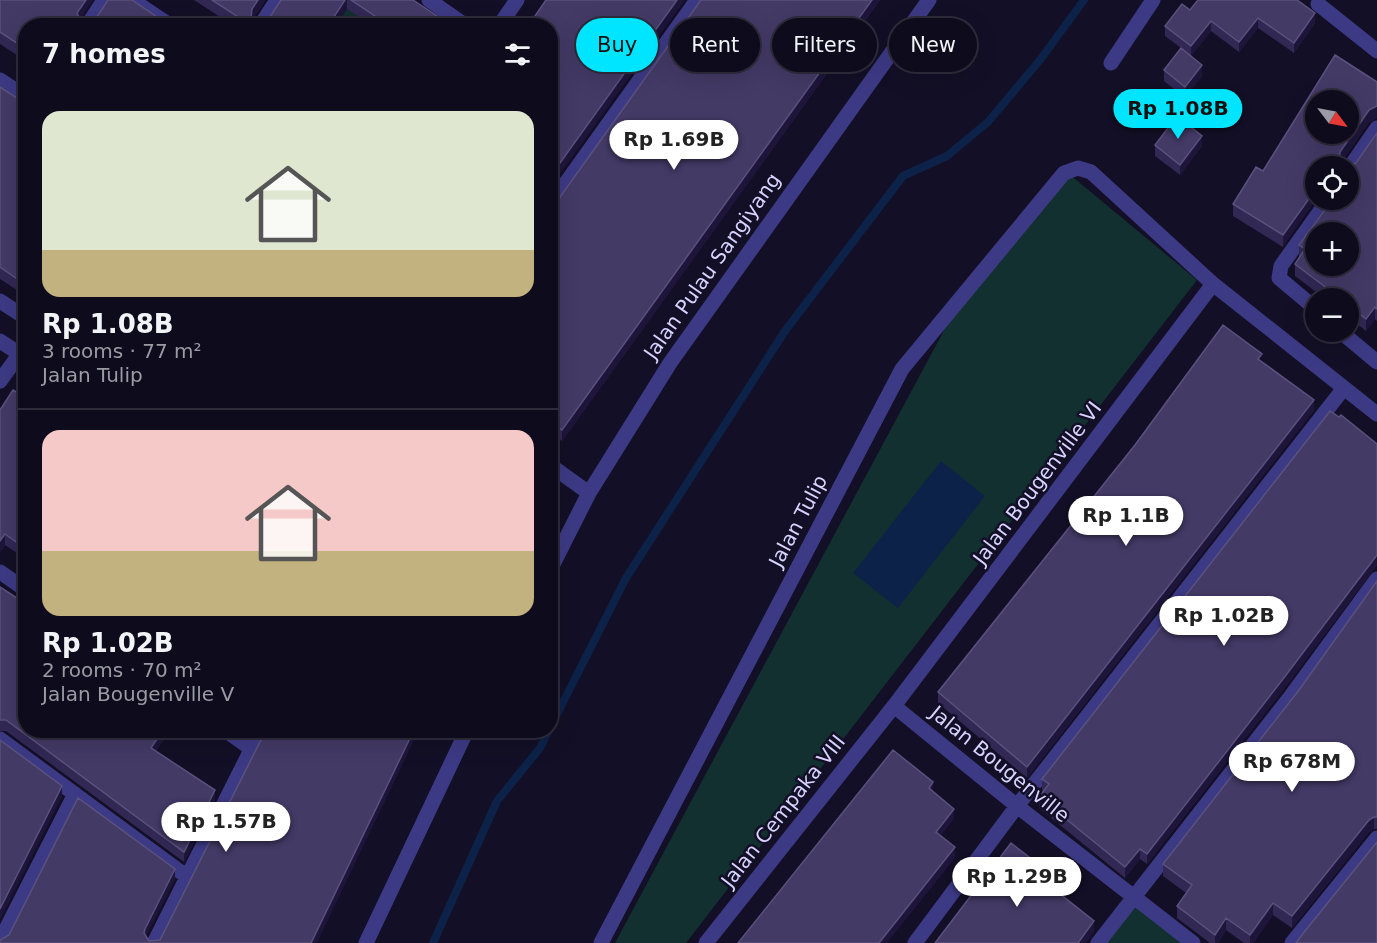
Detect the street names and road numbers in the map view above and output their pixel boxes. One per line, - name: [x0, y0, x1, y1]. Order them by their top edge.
- street label: Jalan Pulau Sangiyang: [637, 168, 785, 365]
- street label: Jalan Bougenville VI: [967, 397, 1106, 571]
- street label: Jalan Tulip: [763, 471, 832, 573]
- street label: Jalan Bougenville: [924, 699, 1074, 827]
- street label: Jalan Cempaka VIII: [715, 730, 850, 894]

